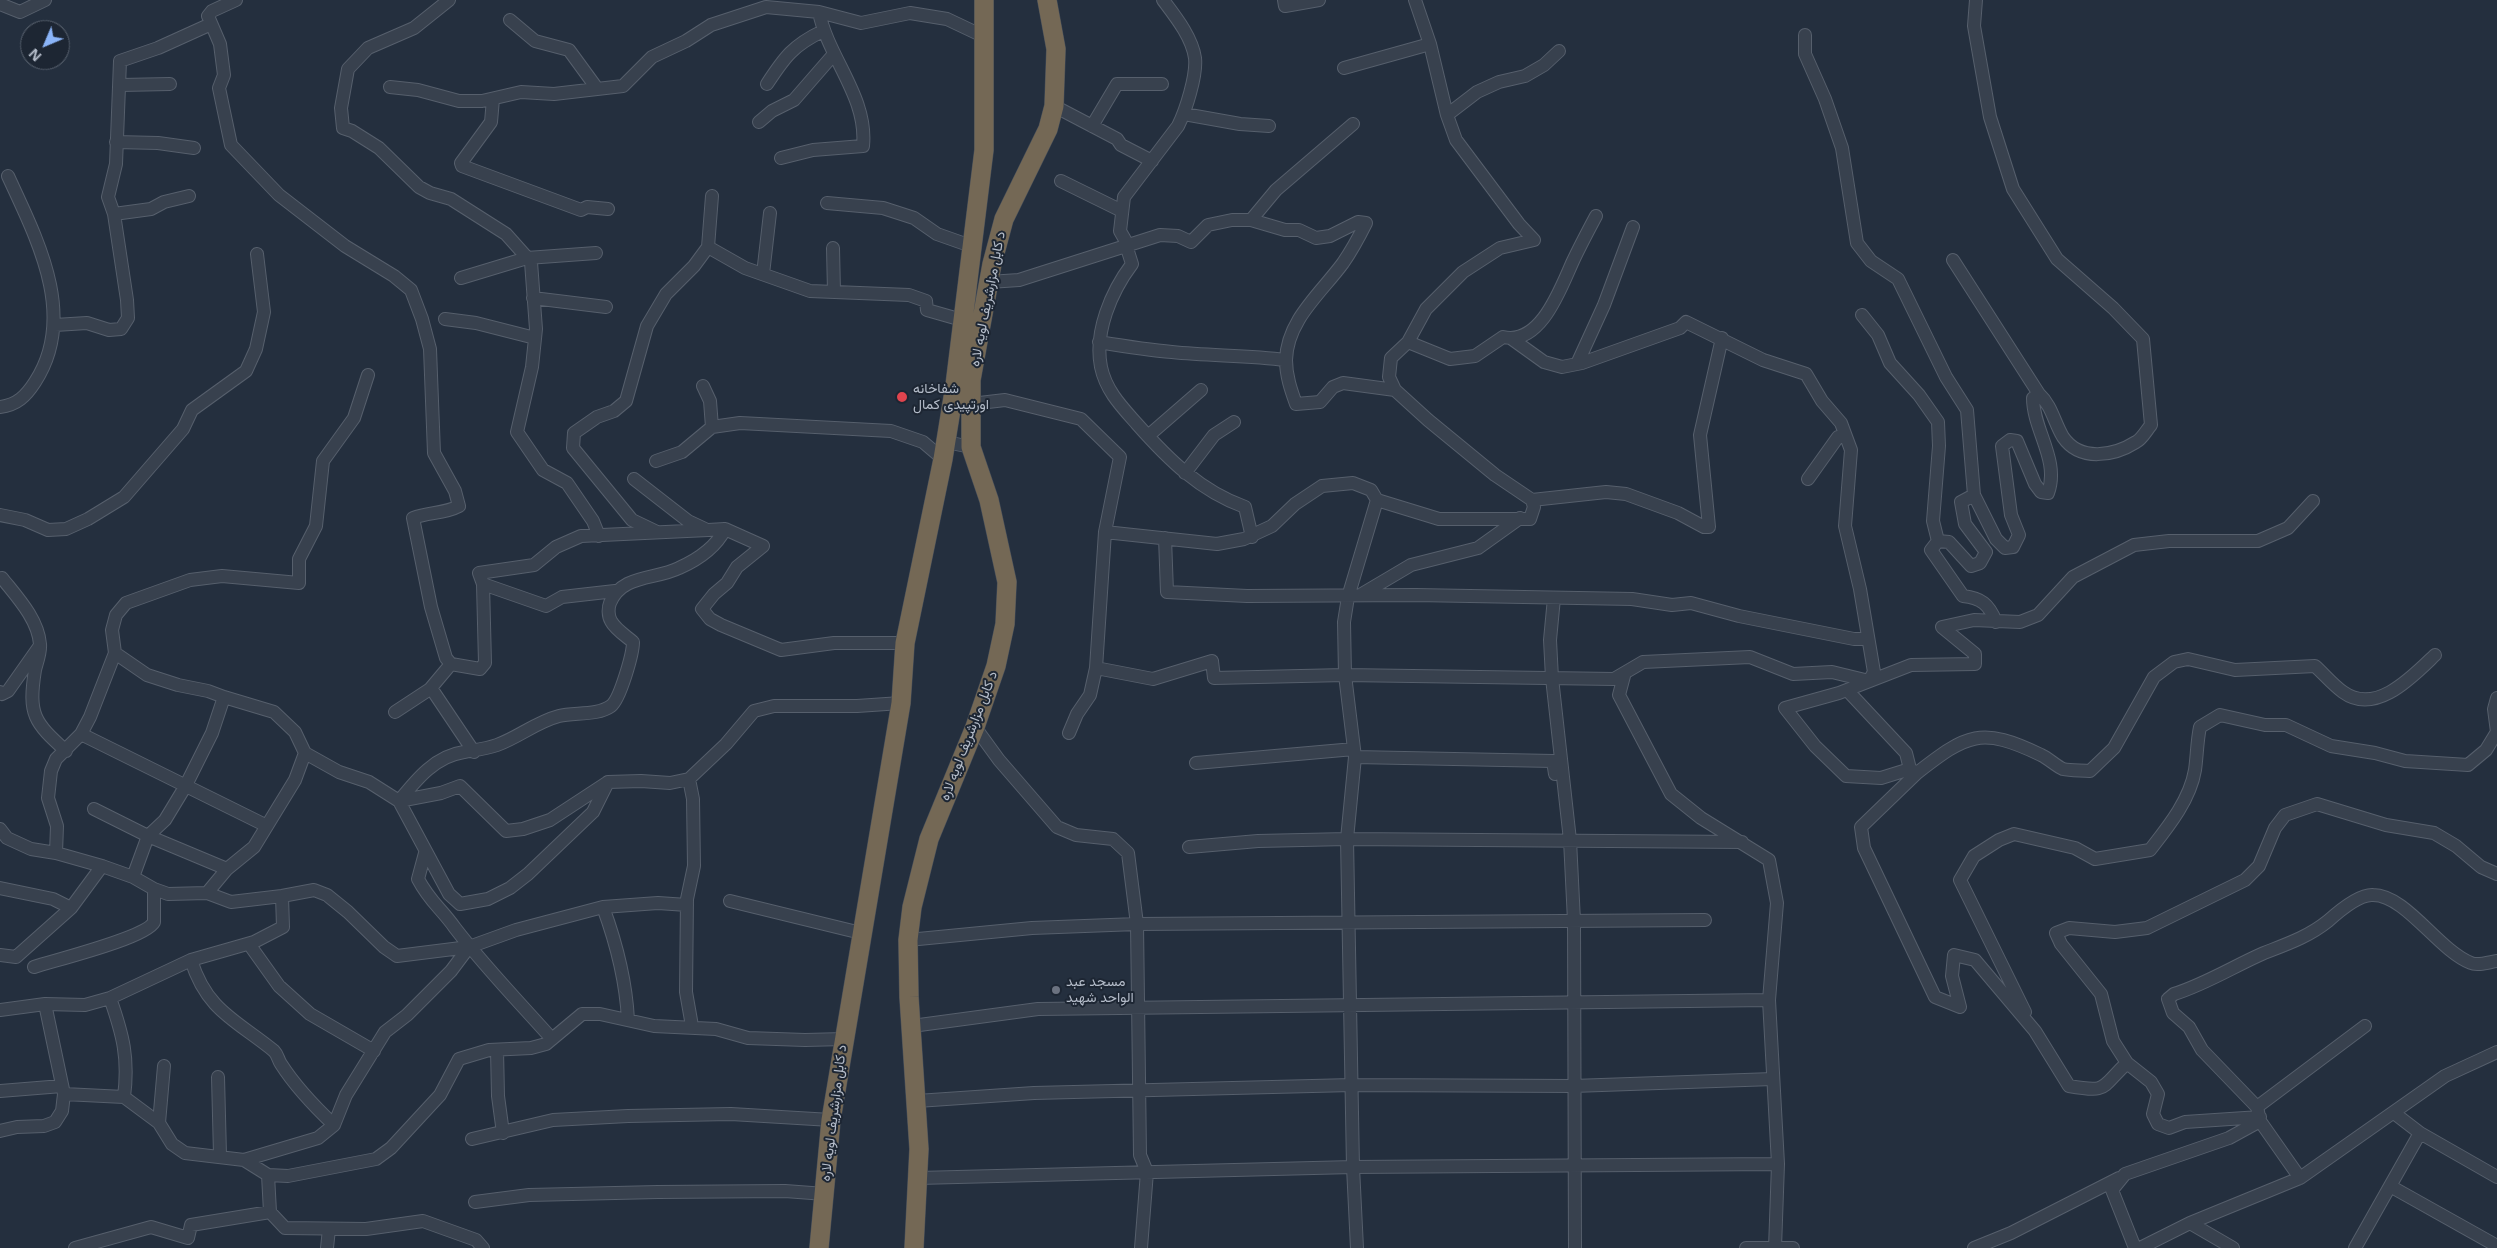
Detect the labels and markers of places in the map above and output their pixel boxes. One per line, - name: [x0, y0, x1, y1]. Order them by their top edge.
- place label: شفاخانه اورتپیدی کمال: [913, 381, 989, 414]
- marker: شفاخانه اورتپیدی کمال: [895, 390, 909, 404]
- place label: مسجد عبد الواحد شهید: [1066, 974, 1134, 1006]
- marker: مسجد عبد الواحد شهید: [1050, 984, 1062, 996]

